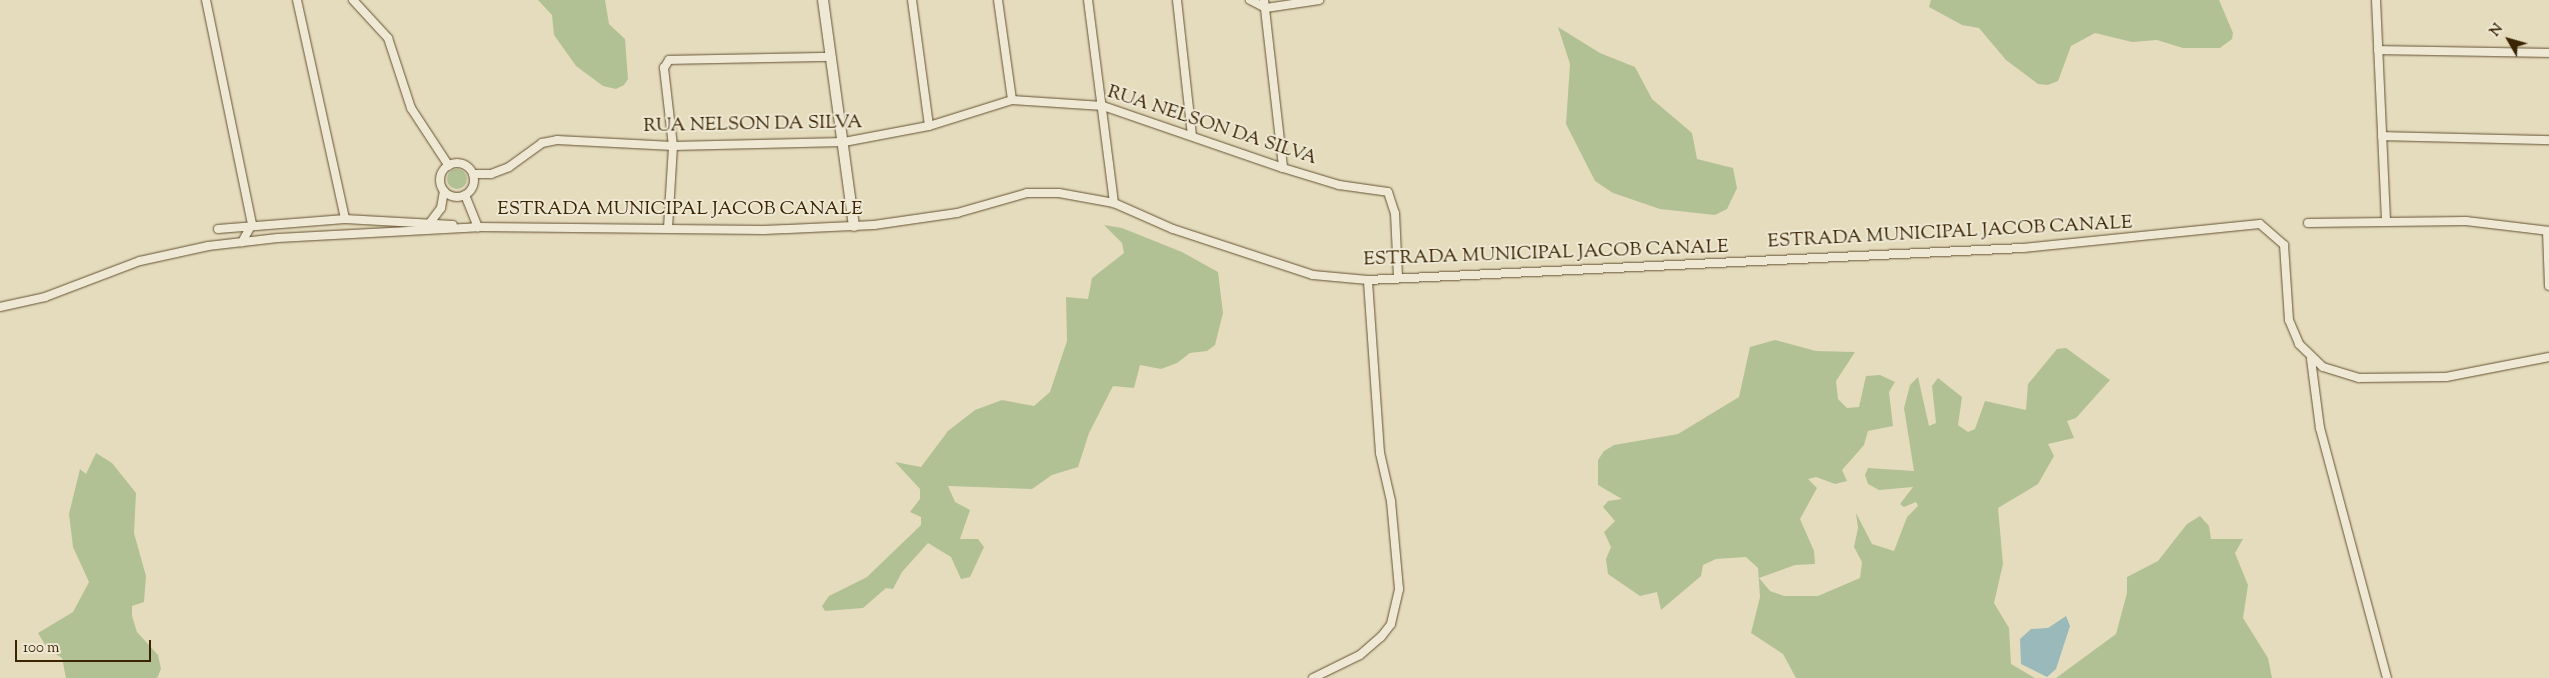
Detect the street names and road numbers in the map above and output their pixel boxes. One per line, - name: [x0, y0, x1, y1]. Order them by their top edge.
- street label: RUA NELSON DA SILVA: [1104, 81, 1320, 171]
- street label: RUA NELSON DA SILVA: [643, 112, 863, 138]
- street label: ESTRADA MUNICIPAL JACOB CANALE: [497, 199, 863, 221]
- street label: ESTRADA MUNICIPAL JACOB CANALE: [1767, 212, 2133, 254]
- street label: ESTRADA MUNICIPAL JACOB CANALE: [1363, 236, 1729, 272]

